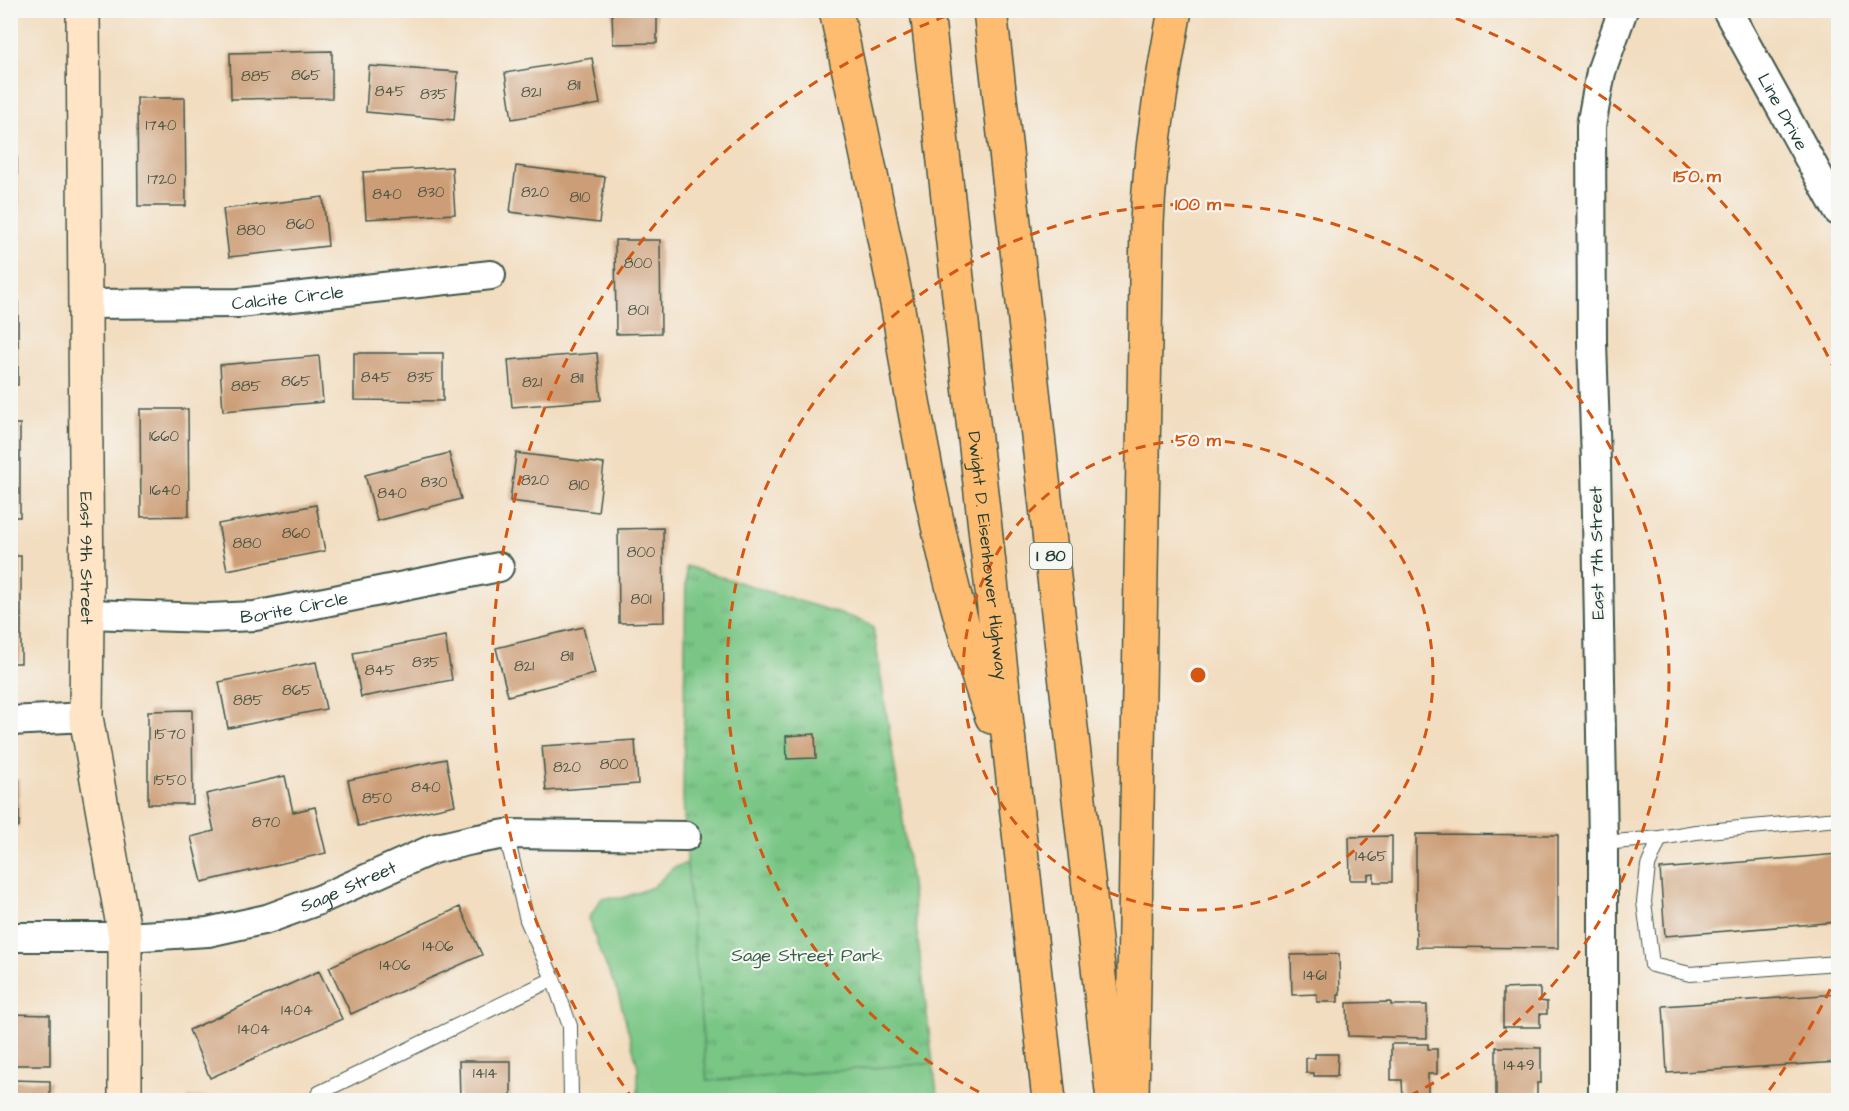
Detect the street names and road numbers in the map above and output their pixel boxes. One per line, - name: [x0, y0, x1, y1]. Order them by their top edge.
- street label: Line Drive: [1752, 68, 1815, 155]
- street label: Calcite Circle: [232, 279, 345, 316]
- street label: Dwight D. Eisenhower Highway: [962, 430, 1014, 682]
- street label: East 7th Street: [1583, 485, 1611, 620]
- street label: East 9th Street: [74, 492, 100, 625]
- road number: I 80: [1030, 543, 1072, 569]
- street label: Borite Circle: [240, 585, 350, 629]
- street label: Sage Street: [297, 854, 401, 918]

